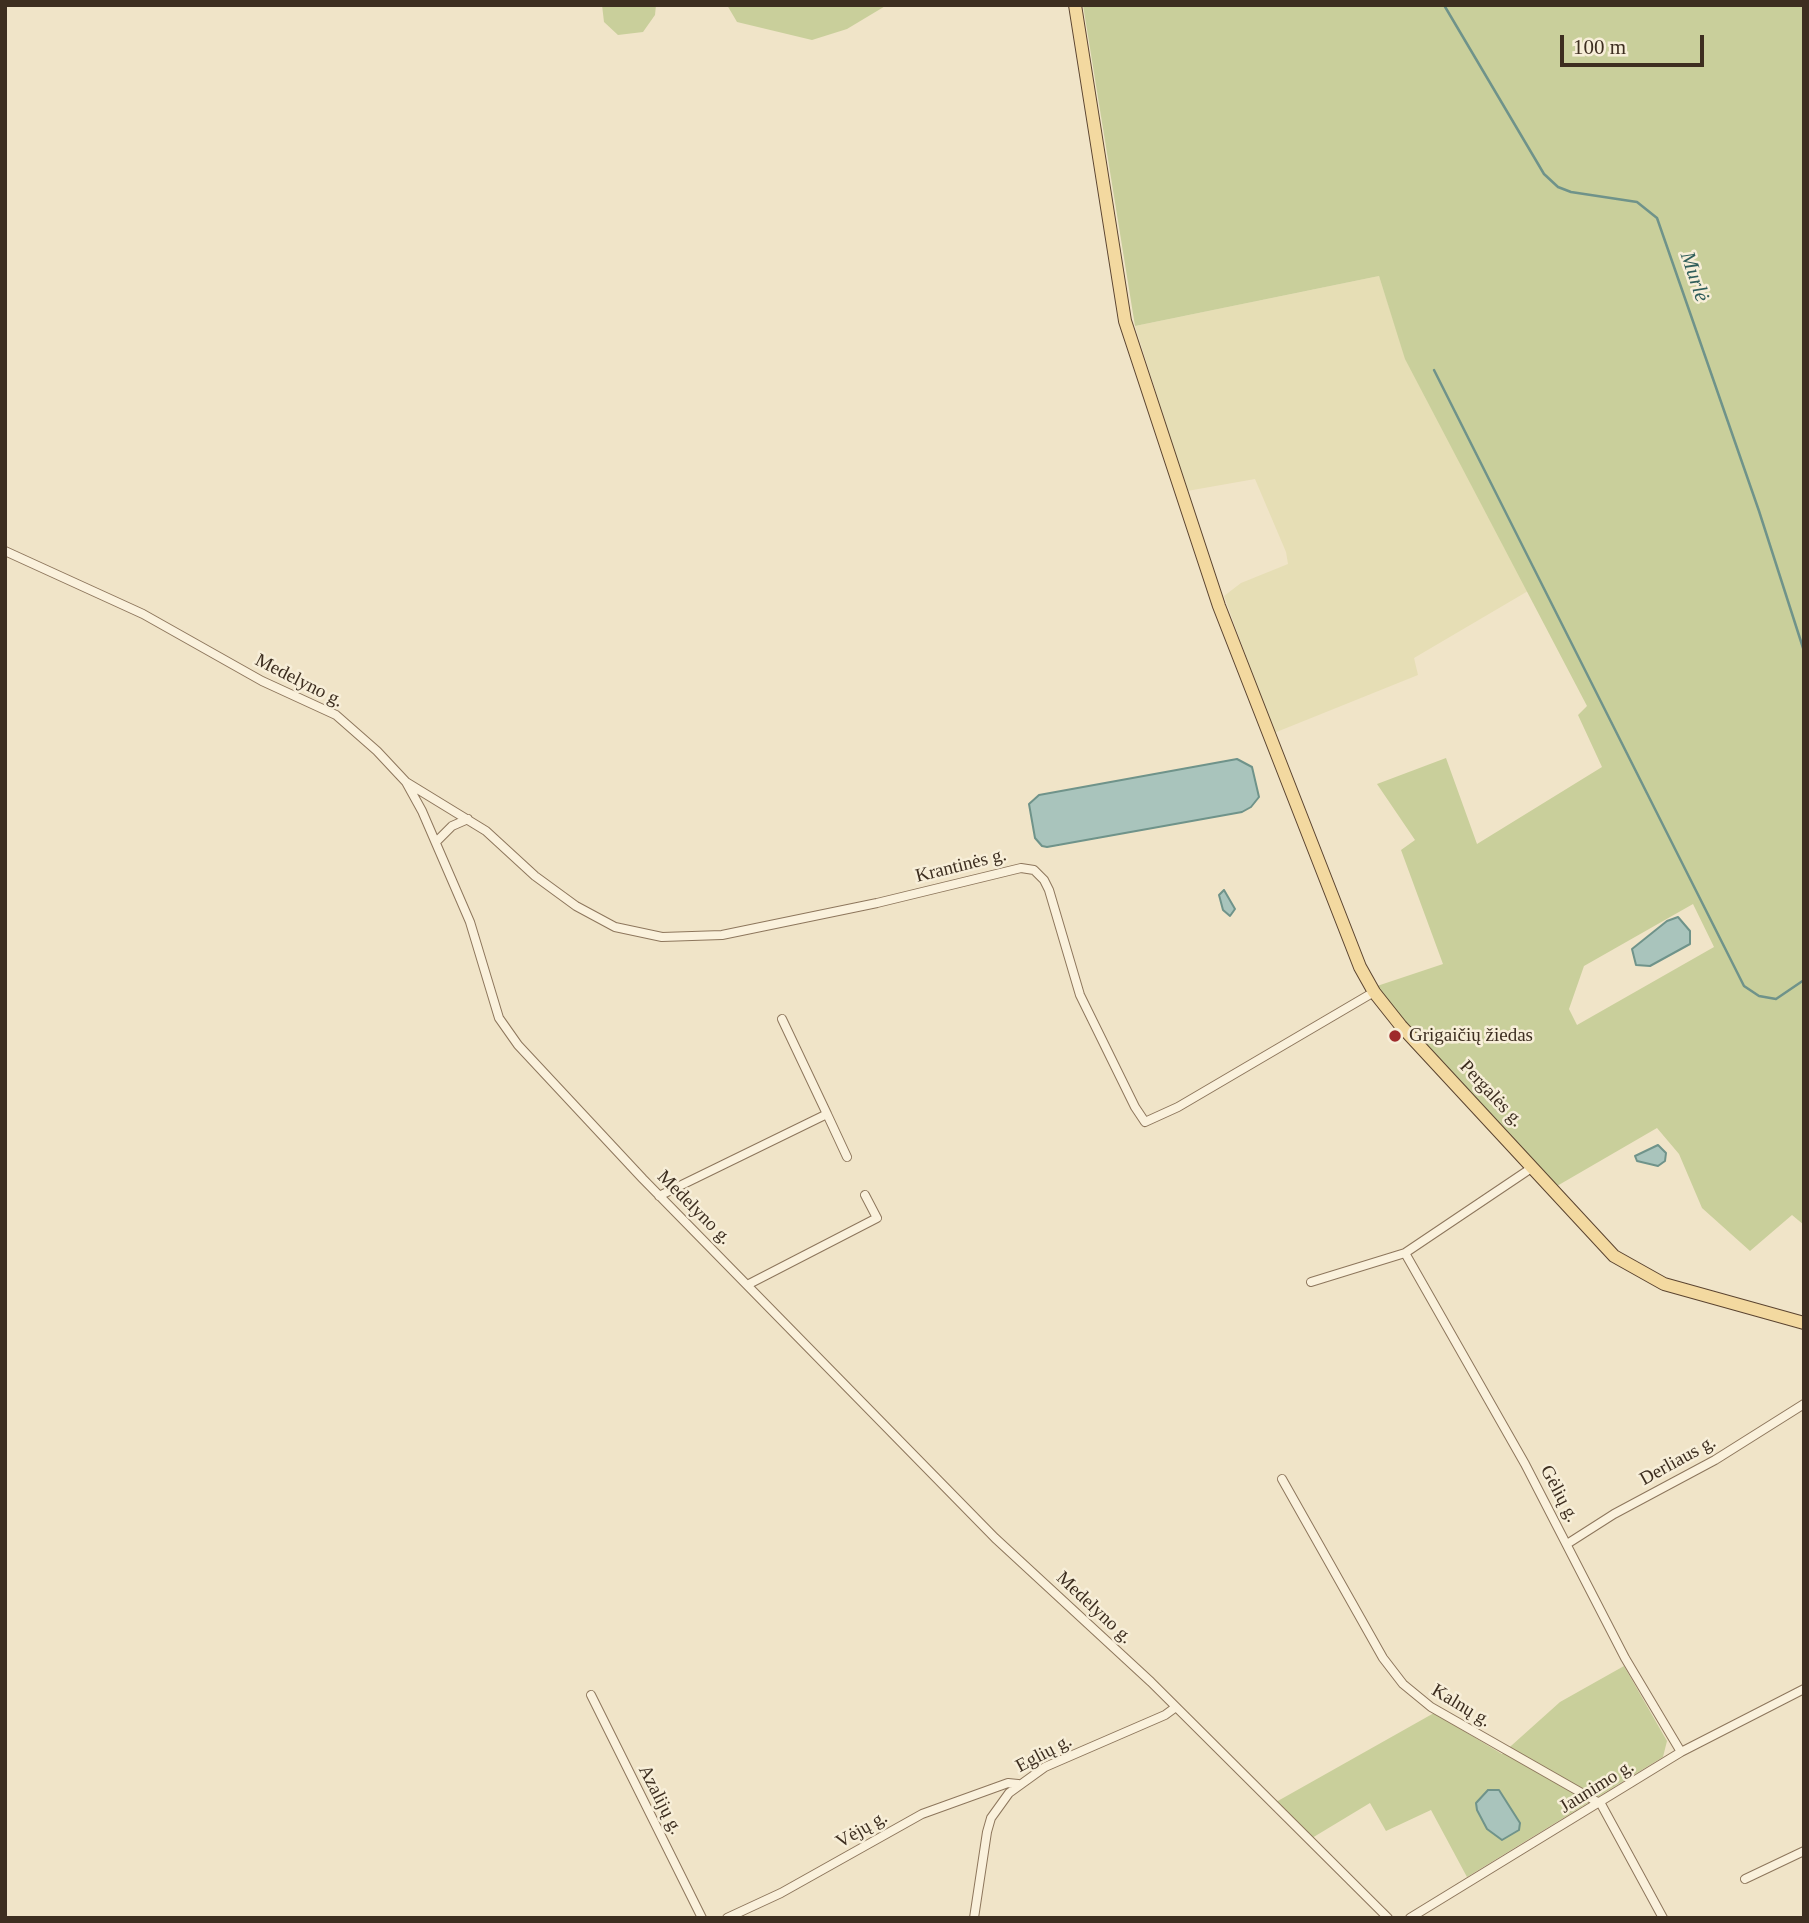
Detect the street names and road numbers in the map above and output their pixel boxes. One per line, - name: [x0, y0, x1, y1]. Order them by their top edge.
- street label: Medelyno g.: [251, 649, 347, 713]
- street label: Krantinės g.: [913, 844, 1009, 888]
- street label: Pergalės g.: [1454, 1056, 1528, 1132]
- street label: Medelyno g.: [652, 1166, 736, 1250]
- street label: Derliaus g.: [1636, 1431, 1720, 1491]
- street label: Gėlių g.: [1535, 1462, 1583, 1526]
- street label: Medelyno g.: [1051, 1567, 1137, 1649]
- street label: Kalnų g.: [1427, 1679, 1495, 1733]
- street label: Eglių g.: [1012, 1730, 1076, 1778]
- street label: Jaunimo g.: [1556, 1755, 1638, 1819]
- street label: Azalijų g.: [633, 1761, 687, 1839]
- street label: Vėjų g.: [832, 1806, 892, 1854]

